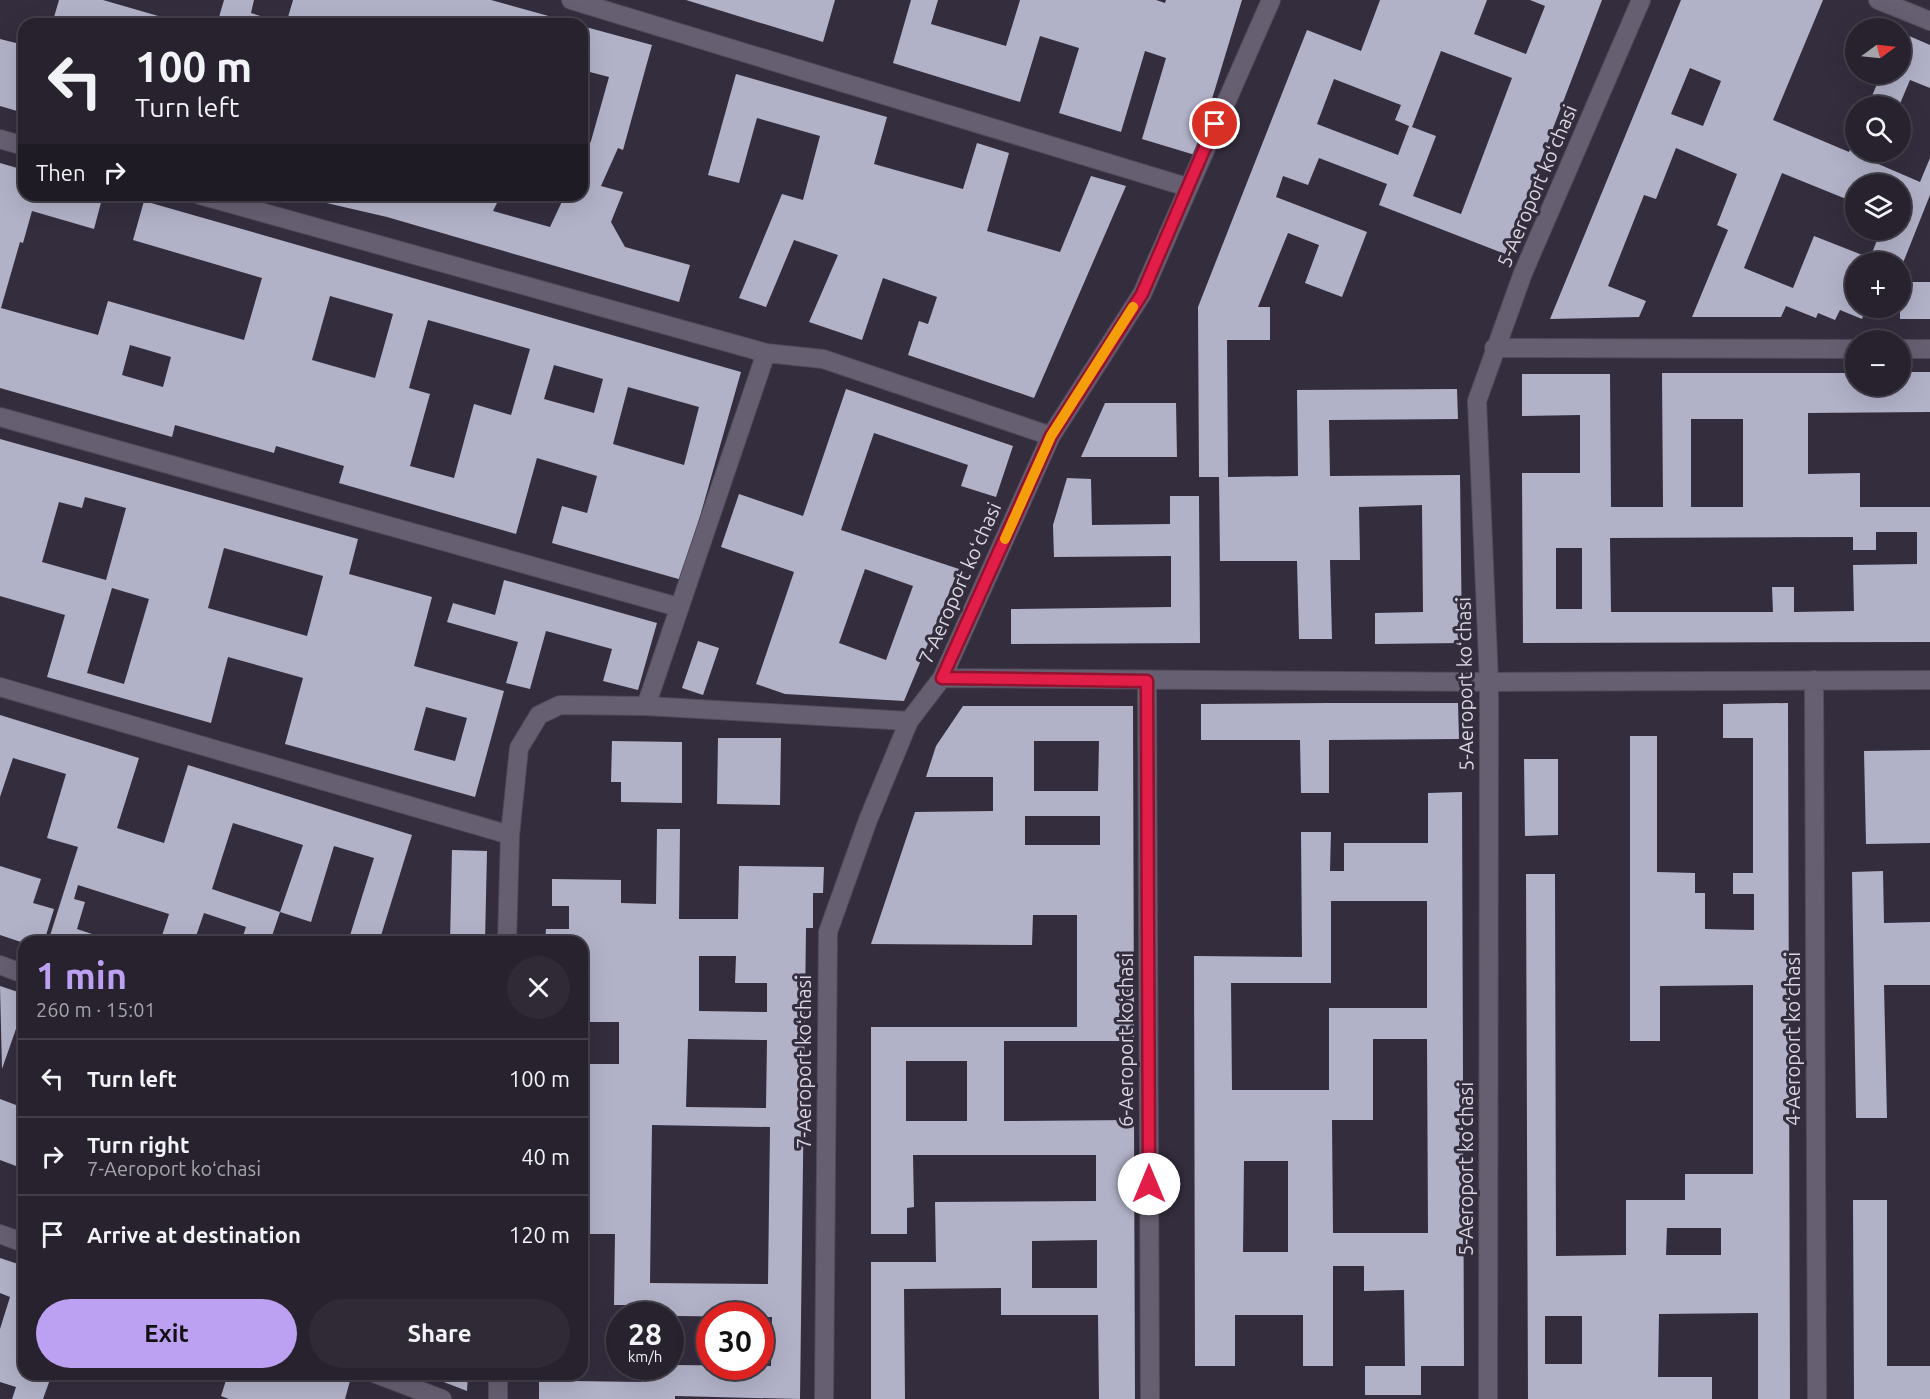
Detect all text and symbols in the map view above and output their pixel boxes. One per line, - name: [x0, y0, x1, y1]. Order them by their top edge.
- north arrow: [1845, 18, 1911, 84]
- map controls: [1845, 18, 1911, 396]
- icon: left: [36, 42, 114, 120]
- text: 100 m: [135, 43, 252, 90]
- text: Turn left: [135, 92, 239, 122]
- button: search: [1845, 96, 1911, 162]
- pin: [1189, 98, 1240, 149]
- street label: 5-Aeroport koʻchasi: [1492, 101, 1581, 270]
- icon: arrive: [1198, 107, 1231, 140]
- icon: right: [98, 156, 131, 189]
- text: Then: [36, 160, 86, 185]
- button: layers: [1845, 174, 1911, 240]
- button: +: [1845, 252, 1911, 318]
- button: −: [1845, 330, 1911, 396]
- street label: 7-Aeroport koʻchasi: [914, 499, 1005, 667]
- street label: 5-Aeroport koʻchasi: [1451, 597, 1478, 771]
- street label: 4-Aeroport koʻchasi: [1781, 952, 1804, 1126]
- street label: 6-Aeroport koʻchasi: [1114, 953, 1137, 1127]
- text: 1 min: [36, 955, 127, 996]
- button: close: [507, 956, 570, 1019]
- street label: 7-Aeroport koʻchasi: [792, 975, 815, 1149]
- text: 260 m · 15:01: [36, 998, 156, 1021]
- icon: left: [36, 1062, 69, 1095]
- text: Turn left: [87, 1066, 177, 1091]
- text: 100 m: [509, 1066, 570, 1091]
- street label: 5-Aeroport koʻchasi: [1454, 1082, 1477, 1256]
- text: Turn right: [87, 1132, 189, 1157]
- icon: right: [36, 1140, 69, 1173]
- text: 40 m: [521, 1144, 570, 1169]
- position arrow: [1117, 1152, 1181, 1216]
- text: 7-Aeroport koʻchasi: [87, 1157, 261, 1180]
- icon: arrive: [36, 1218, 69, 1251]
- text: Arrive at destination: [87, 1222, 301, 1247]
- text: 120 m: [509, 1222, 570, 1247]
- button: Exit: [36, 1299, 297, 1368]
- button: Share: [309, 1299, 570, 1368]
- speed limit sign: 30: [696, 1302, 774, 1380]
- text: 28: [628, 1317, 662, 1351]
- text: km/h: [628, 1348, 662, 1365]

